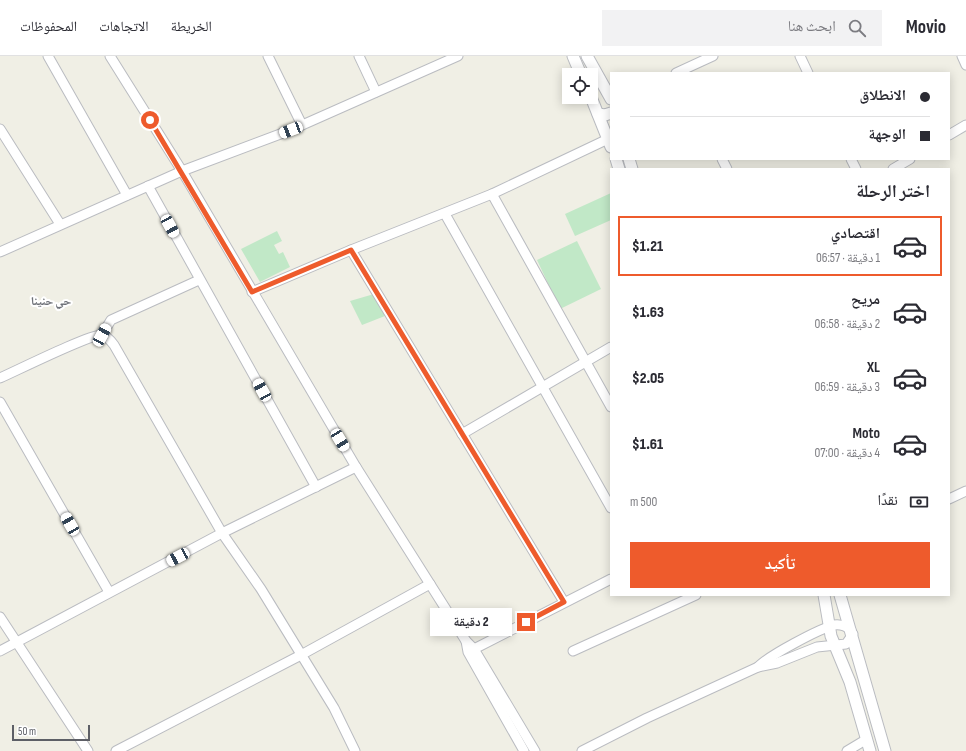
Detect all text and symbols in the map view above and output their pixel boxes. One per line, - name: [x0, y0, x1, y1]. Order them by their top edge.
- search box: [602, 10, 882, 46]
- text: Movio: [906, 16, 946, 39]
- text: ابحث هنا: [788, 17, 836, 36]
- icon: search: [846, 17, 868, 39]
- text: المحفوظات: [20, 18, 77, 35]
- text: الاتجاهات: [99, 18, 149, 35]
- text: الخريطة: [171, 18, 212, 35]
- map controls: [562, 68, 598, 104]
- button: locate: [562, 68, 598, 104]
- text: الانطلاق: [860, 86, 906, 105]
- route start: [141, 111, 159, 129]
- car: [278, 120, 304, 140]
- text: الوجهة: [868, 125, 906, 144]
- text: اختر الرحلة: [856, 181, 930, 202]
- car: [159, 213, 181, 239]
- text: اقتصادي: [831, 224, 880, 243]
- icon: car: [892, 228, 928, 264]
- text: $1.21: [632, 237, 663, 256]
- text: 1 دقيقة · 06:57: [816, 250, 880, 266]
- text: مريح: [851, 290, 880, 309]
- district label: حي حنينا: [31, 294, 71, 310]
- icon: car: [892, 294, 928, 330]
- text: $1.63: [632, 303, 664, 322]
- text: 2 دقيقة · 06:58: [815, 316, 880, 332]
- car: [91, 322, 113, 348]
- text: XL: [867, 358, 880, 377]
- icon: car: [892, 360, 928, 396]
- text: $2.05: [632, 369, 664, 388]
- car: [251, 377, 273, 403]
- text: 3 دقيقة · 06:59: [814, 379, 880, 395]
- text: Moto: [853, 424, 880, 443]
- icon: car: [892, 426, 928, 462]
- car: [329, 427, 351, 453]
- text: $1.61: [632, 435, 663, 454]
- text: 4 دقيقة · 07:00: [814, 445, 880, 461]
- text: نقدًا: [877, 491, 898, 510]
- icon: cash: [908, 491, 930, 513]
- text: 500 m: [630, 494, 657, 510]
- car: [59, 511, 81, 537]
- button: تأكيد: [630, 542, 930, 588]
- car: [165, 546, 191, 568]
- callout: 2 دقيقة: [430, 608, 512, 636]
- route end: [517, 613, 535, 631]
- text: 2 دقيقة: [453, 614, 489, 630]
- scale bar: [12, 723, 90, 742]
- text: 50 m: [18, 725, 36, 738]

